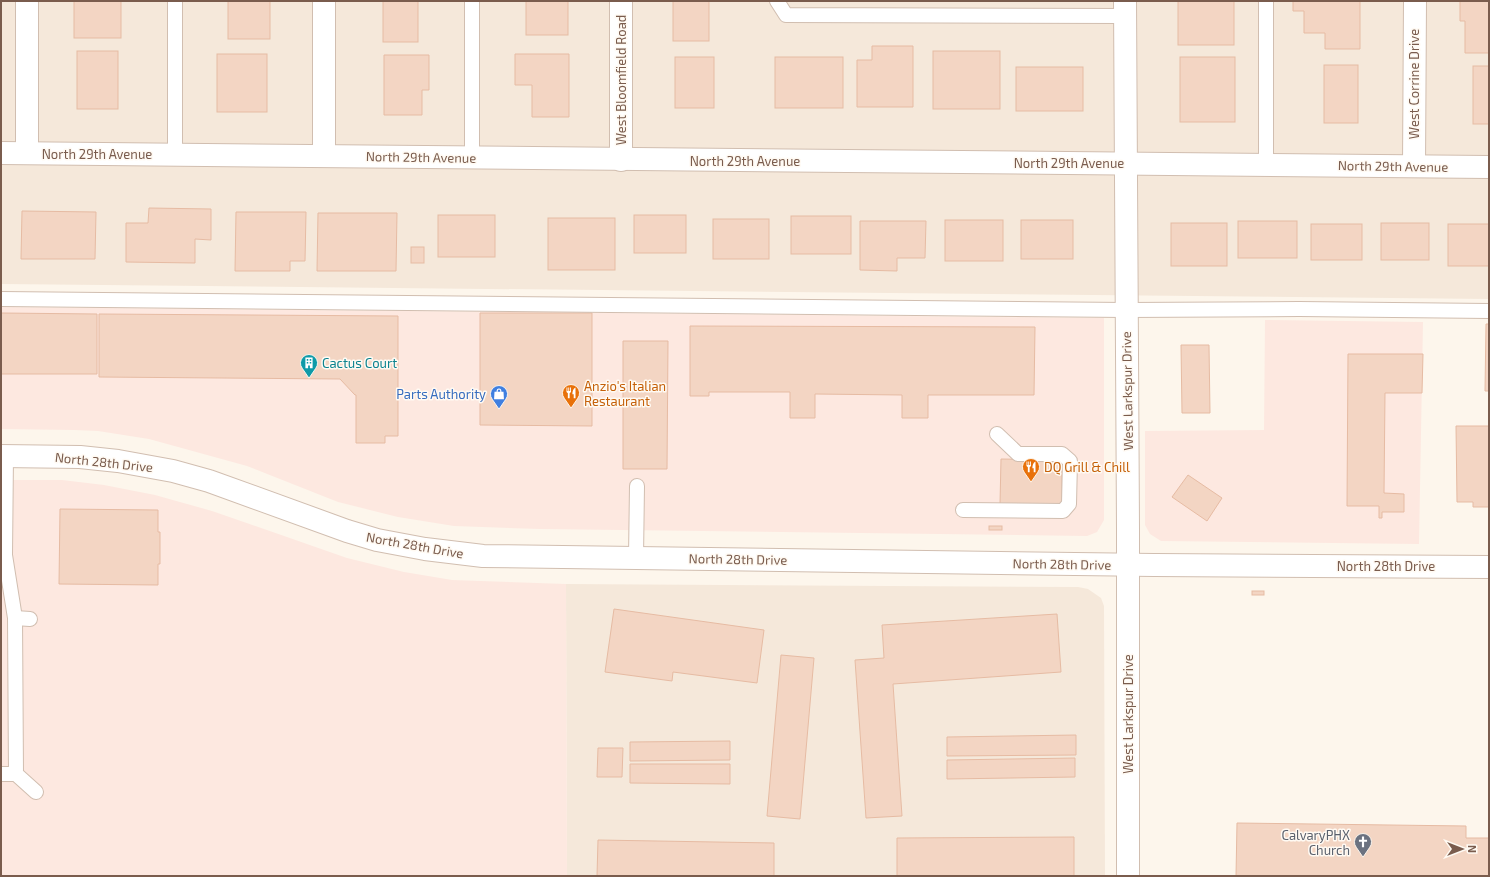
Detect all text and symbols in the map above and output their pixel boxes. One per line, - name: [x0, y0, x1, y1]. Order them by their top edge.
- street label: West Bloomfield Road: [613, 15, 629, 145]
- street label: West Corrine Drive: [1406, 29, 1422, 139]
- street label: North 29th Avenue: [42, 146, 152, 162]
- street label: North 29th Avenue: [366, 148, 476, 166]
- street label: North 29th Avenue: [690, 153, 800, 169]
- street label: North 29th Avenue: [1014, 155, 1124, 171]
- street label: North 29th Avenue: [1338, 157, 1448, 175]
- street label: West Larkspur Drive: [1118, 331, 1136, 451]
- building icon: Cactus Court: [299, 353, 319, 378]
- place label: Cactus Court: [322, 355, 397, 371]
- place label: Anzio's Italian Restaurant: [584, 378, 666, 409]
- restaurant icon: Anzio's Italian Restaurant: [561, 383, 581, 408]
- shop icon: Parts Authority: [489, 384, 509, 409]
- place label: Parts Authority: [396, 386, 486, 402]
- street label: North 28th Drive: [54, 449, 154, 475]
- restaurant icon: DQ Grill & Chill: [1021, 457, 1041, 482]
- place label: DQ Grill & Chill: [1044, 459, 1130, 475]
- street label: North 28th Drive: [365, 529, 465, 561]
- street label: North 28th Drive: [689, 550, 787, 568]
- street label: North 28th Drive: [1013, 555, 1111, 573]
- street label: North 28th Drive: [1337, 558, 1435, 574]
- street label: West Larkspur Drive: [1120, 654, 1136, 774]
- place label: CalvaryPHX Church: [1282, 827, 1350, 858]
- north arrow: [1442, 829, 1482, 869]
- church icon: CalvaryPHX Church: [1353, 832, 1373, 857]
- text: N: [1466, 845, 1479, 853]

